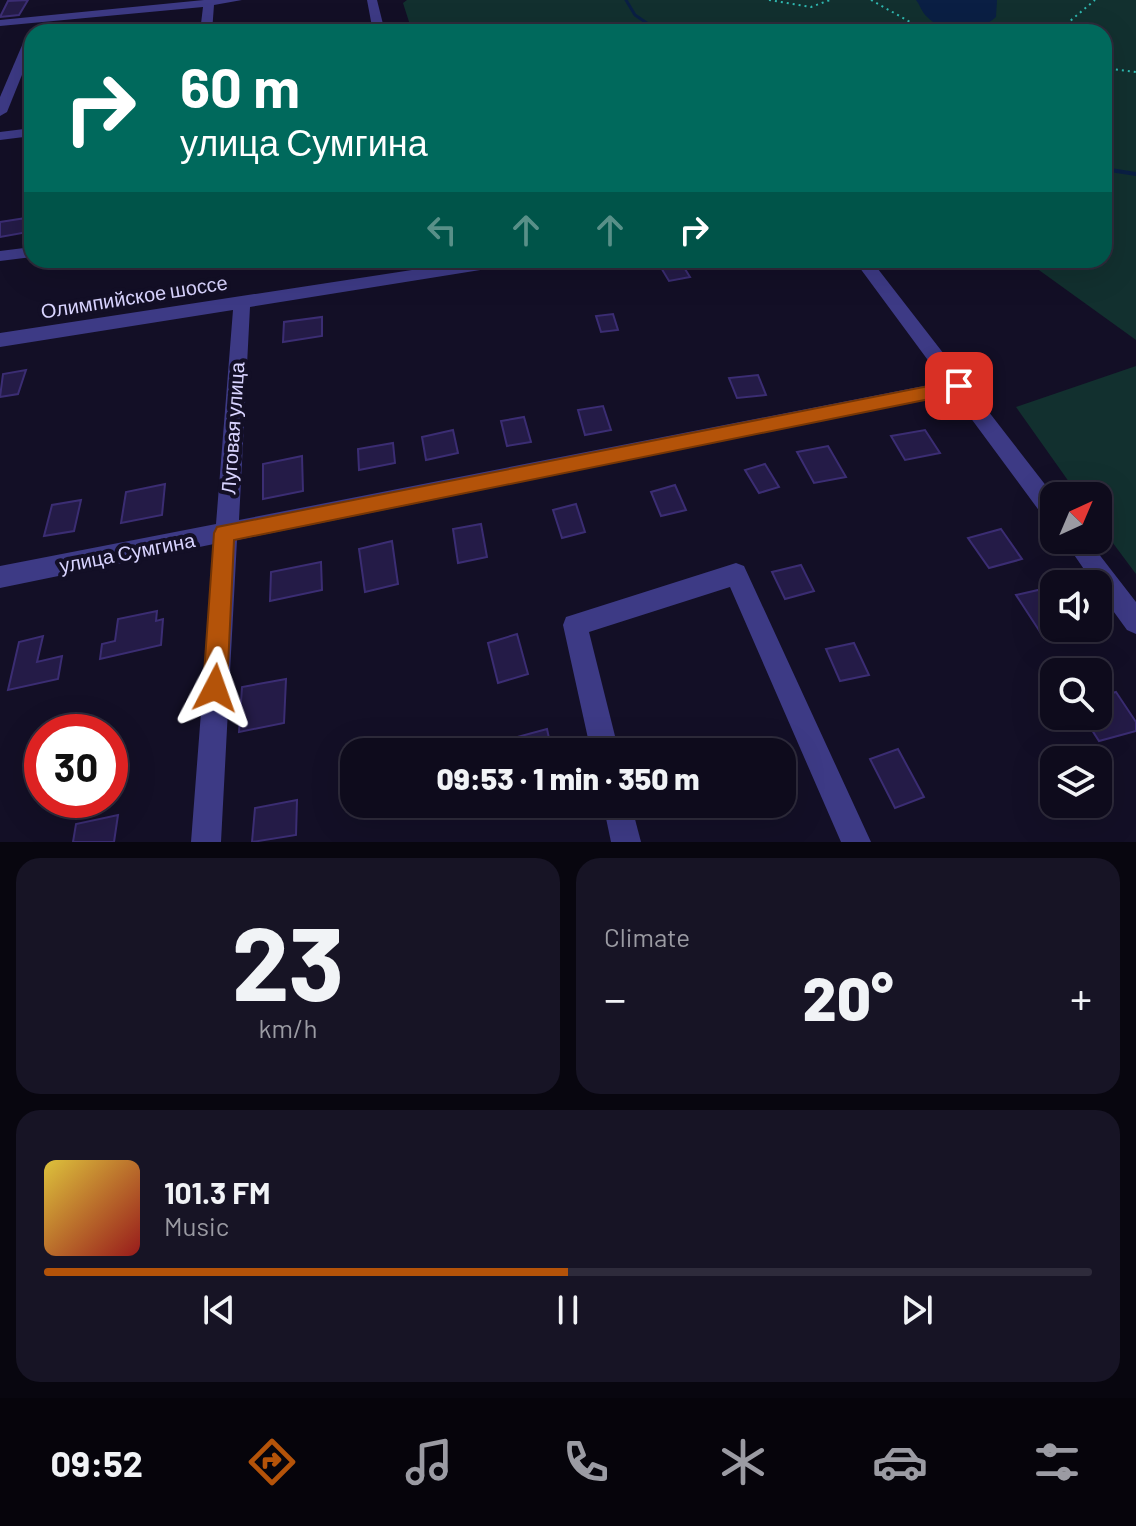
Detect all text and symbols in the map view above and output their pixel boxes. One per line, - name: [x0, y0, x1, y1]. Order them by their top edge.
- text: 60 m: [180, 52, 300, 119]
- icon: right: [48, 56, 152, 160]
- text: улица Сумгина: [180, 120, 428, 163]
- icon: left: [420, 208, 464, 252]
- icon: ahead: [504, 208, 548, 252]
- icon: ahead: [588, 208, 632, 252]
- icon: right: [672, 208, 716, 252]
- street label: Олимпийское шоссе: [39, 269, 229, 323]
- pin: [925, 352, 993, 420]
- street label: Луговая улица: [215, 360, 249, 495]
- icon: arrive: [937, 364, 981, 408]
- north arrow: [1040, 482, 1112, 554]
- map controls: [1040, 482, 1112, 818]
- street label: улица Сумгина: [57, 527, 198, 577]
- button: sound: [1040, 570, 1112, 642]
- position arrow: [173, 646, 257, 730]
- button: search: [1040, 658, 1112, 730]
- speed limit sign: 30: [24, 714, 128, 818]
- button: layers: [1040, 746, 1112, 818]
- text: 09:53 · 1 min · 350 m: [437, 760, 699, 796]
- text: 23: [232, 897, 344, 1022]
- text: Climate: [604, 921, 690, 952]
- text: 20°: [803, 961, 893, 1033]
- text: −: [604, 971, 626, 1024]
- text: +: [1070, 971, 1092, 1024]
- text: km/h: [259, 1012, 317, 1043]
- text: 101.3 FM: [164, 1174, 271, 1210]
- text: Music: [164, 1210, 229, 1241]
- icon: previous: [197, 1288, 241, 1332]
- icon: pause: [546, 1288, 590, 1332]
- icon: next: [895, 1288, 939, 1332]
- icon: directions: [244, 1434, 300, 1490]
- icon: music: [401, 1434, 457, 1490]
- icon: phone: [558, 1434, 614, 1490]
- icon: climate: [715, 1434, 771, 1490]
- icon: car: [872, 1434, 928, 1490]
- icon: filters: [1029, 1434, 1085, 1490]
- text: 09:52: [51, 1441, 143, 1484]

